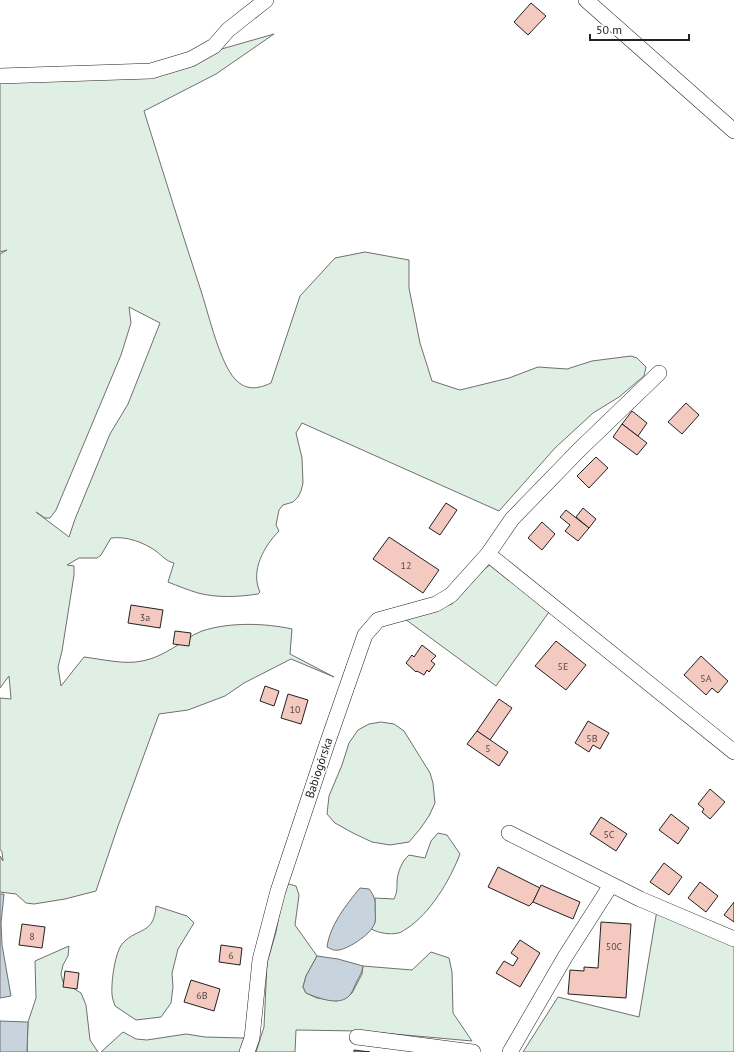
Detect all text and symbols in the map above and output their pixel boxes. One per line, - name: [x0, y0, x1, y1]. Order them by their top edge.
- scale bar: [590, 16, 689, 42]
- text: 50 m: [596, 22, 622, 37]
- house number: 12: [401, 559, 411, 572]
- house number: 3a: [140, 611, 150, 624]
- house number: 5E: [558, 660, 568, 673]
- house number: 5A: [700, 672, 712, 685]
- house number: 10: [290, 703, 301, 716]
- house number: 5B: [586, 732, 598, 745]
- street label: Babiogórska: [302, 736, 335, 800]
- house number: 5: [485, 742, 491, 755]
- house number: 5C: [603, 828, 615, 841]
- house number: 8: [29, 930, 35, 943]
- house number: 50C: [606, 940, 623, 953]
- house number: 6: [228, 949, 234, 962]
- house number: 6B: [196, 989, 208, 1002]

